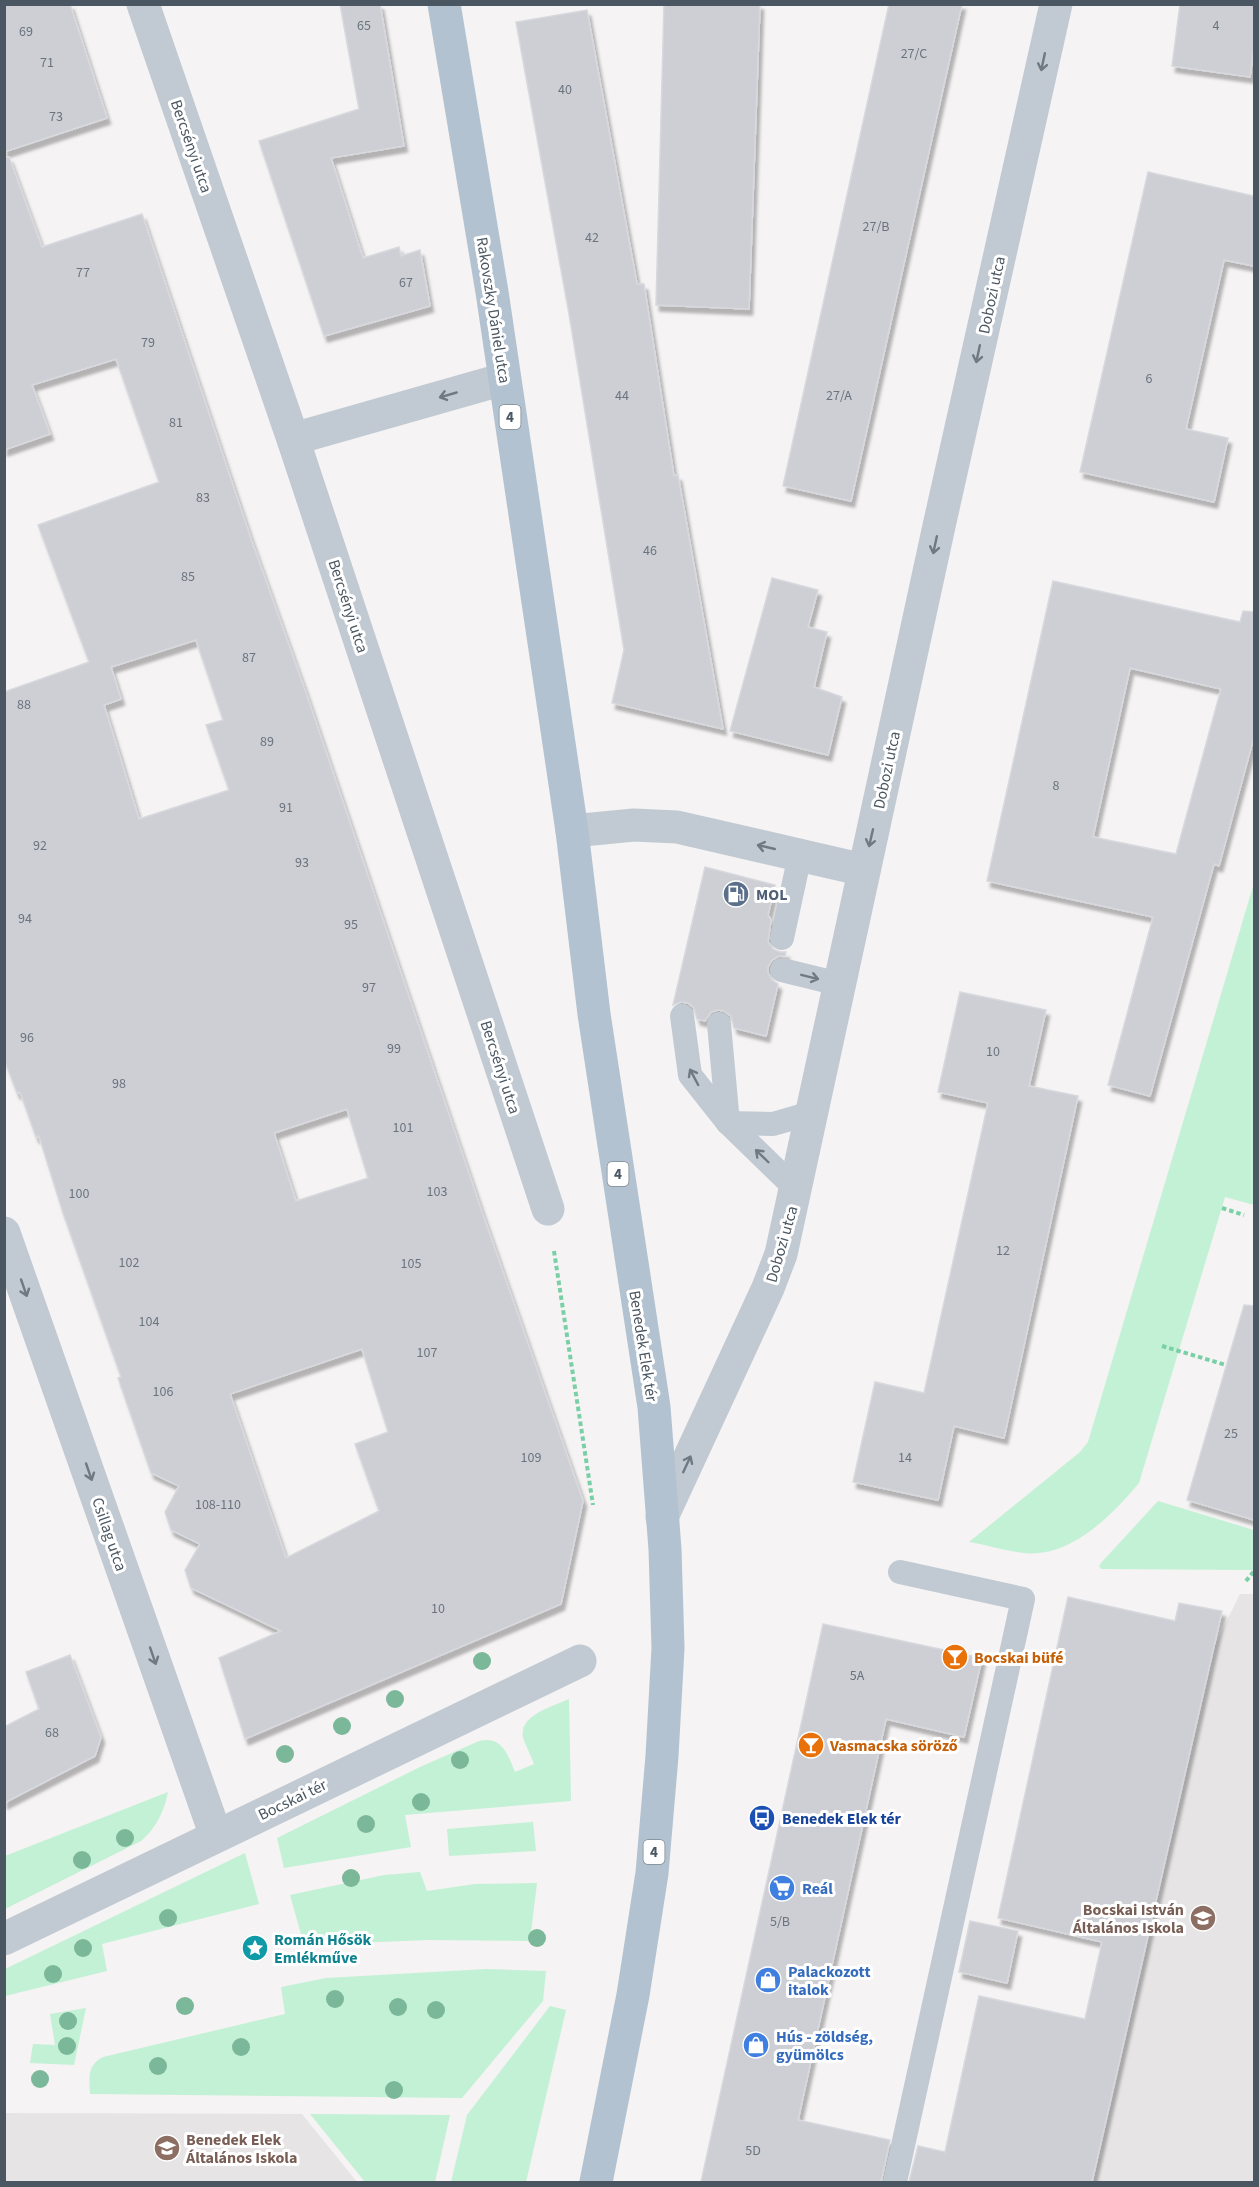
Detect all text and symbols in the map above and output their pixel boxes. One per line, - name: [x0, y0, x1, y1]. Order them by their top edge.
- house number: 65: [357, 16, 371, 36]
- house number: 4: [1213, 16, 1220, 36]
- house number: 69: [19, 22, 33, 42]
- house number: 27/C: [901, 44, 927, 64]
- one-way arrow: [1037, 52, 1049, 71]
- house number: 71: [40, 53, 54, 73]
- house number: 40: [558, 80, 572, 100]
- street label: Bercsényi utca: [165, 97, 217, 196]
- house number: 73: [49, 107, 63, 127]
- house number: 27/B: [862, 217, 890, 237]
- house number: 42: [585, 228, 599, 248]
- street label: Rakovszky Dániel utca: [471, 235, 515, 385]
- street label: Dobozi utca: [973, 254, 1011, 336]
- house number: 77: [76, 263, 90, 283]
- house number: 67: [399, 273, 413, 293]
- house number: 79: [141, 333, 155, 353]
- one-way arrow: [972, 344, 983, 364]
- house number: 6: [1146, 369, 1153, 389]
- house number: 44: [615, 386, 629, 406]
- house number: 27/A: [826, 386, 852, 406]
- one-way arrow: [439, 390, 458, 401]
- road number: 4: [500, 405, 520, 429]
- house number: 81: [169, 413, 183, 433]
- house number: 83: [196, 488, 210, 508]
- one-way arrow: [929, 534, 940, 554]
- house number: 46: [643, 541, 657, 561]
- street label: Bercsényi utca: [323, 557, 374, 656]
- house number: 85: [181, 567, 195, 587]
- house number: 87: [242, 648, 256, 668]
- house number: 88: [17, 695, 31, 715]
- street label: Dobozi utca: [868, 729, 906, 811]
- house number: 89: [260, 732, 274, 752]
- house number: 8: [1053, 776, 1060, 796]
- house number: 91: [279, 798, 293, 818]
- one-way arrow: [865, 828, 877, 847]
- house number: 92: [33, 836, 47, 856]
- one-way arrow: [757, 841, 776, 853]
- house number: 93: [295, 853, 309, 873]
- fuel station icon: MOL: [721, 879, 751, 909]
- place label: MOL: [756, 884, 787, 906]
- house number: 94: [18, 909, 32, 929]
- house number: 95: [344, 915, 358, 935]
- one-way arrow: [801, 971, 820, 983]
- house number: 97: [362, 978, 376, 998]
- street label: Bercsényi utca: [475, 1018, 526, 1117]
- house number: 96: [20, 1028, 34, 1048]
- house number: 99: [387, 1039, 401, 1059]
- house number: 10: [986, 1042, 1000, 1062]
- one-way arrow: [687, 1068, 699, 1086]
- house number: 98: [112, 1074, 126, 1094]
- house number: 101: [393, 1118, 413, 1138]
- one-way arrow: [754, 1149, 769, 1164]
- road number: 4: [608, 1162, 628, 1186]
- house number: 103: [427, 1182, 447, 1202]
- house number: 100: [69, 1184, 89, 1204]
- street label: Dobozi utca: [761, 1203, 803, 1285]
- house number: 12: [996, 1241, 1010, 1261]
- house number: 102: [119, 1253, 139, 1273]
- house number: 105: [401, 1254, 421, 1274]
- one-way arrow: [19, 1278, 30, 1297]
- street label: Benedek Elek tér: [623, 1289, 663, 1404]
- house number: 104: [139, 1312, 159, 1332]
- house number: 107: [417, 1343, 437, 1363]
- house number: 106: [153, 1382, 173, 1402]
- house number: 25: [1224, 1424, 1238, 1444]
- house number: 109: [521, 1448, 541, 1468]
- house number: 14: [898, 1448, 912, 1468]
- one-way arrow: [681, 1455, 693, 1473]
- one-way arrow: [84, 1462, 95, 1481]
- street label: Csillag utca: [86, 1495, 132, 1574]
- house number: 108-110: [195, 1495, 241, 1515]
- house number: 10: [431, 1599, 445, 1619]
- bar icon: Bocskai büfé: [940, 1642, 970, 1672]
- one-way arrow: [149, 1646, 160, 1665]
- place label: Bocskai büfé: [974, 1647, 1064, 1669]
- house number: 5A: [850, 1666, 865, 1686]
- house number: 68: [45, 1723, 59, 1743]
- bar icon: Vasmacska söröző: [796, 1730, 826, 1760]
- place label: Vasmacska söröző: [829, 1735, 958, 1757]
- street label: Bocskai tér: [254, 1774, 331, 1826]
- bus stop icon: Benedek Elek tér: [747, 1803, 777, 1833]
- place label: Benedek Elek tér: [782, 1808, 902, 1830]
- road number: 4: [644, 1840, 664, 1864]
- supermarket icon: Reál: [767, 1873, 797, 1903]
- place label: Reál: [802, 1878, 833, 1900]
- place label: Bocskai István Általános Iskola: [1072, 1899, 1184, 1939]
- school or university icon: Bocskai István Általános Iskola: [1188, 1903, 1218, 1933]
- house number: 5/B: [770, 1912, 790, 1932]
- place label: Román Hősök Emlékműve: [274, 1929, 372, 1969]
- place icon: Román Hősök Emlékműve: [240, 1933, 270, 1963]
- place label: Palackozott italok: [788, 1961, 871, 2001]
- shop icon: Palackozott italok: [753, 1965, 783, 1995]
- place label: Hús - zöldség, gyümölcs: [776, 2026, 873, 2066]
- shop icon: Hús - zöldség, gyümölcs: [741, 2030, 771, 2060]
- place label: Benedek Elek Általános Iskola: [185, 2129, 297, 2169]
- school or university icon: Benedek Elek Általános Iskola: [152, 2133, 182, 2163]
- house number: 5D: [745, 2141, 761, 2161]

